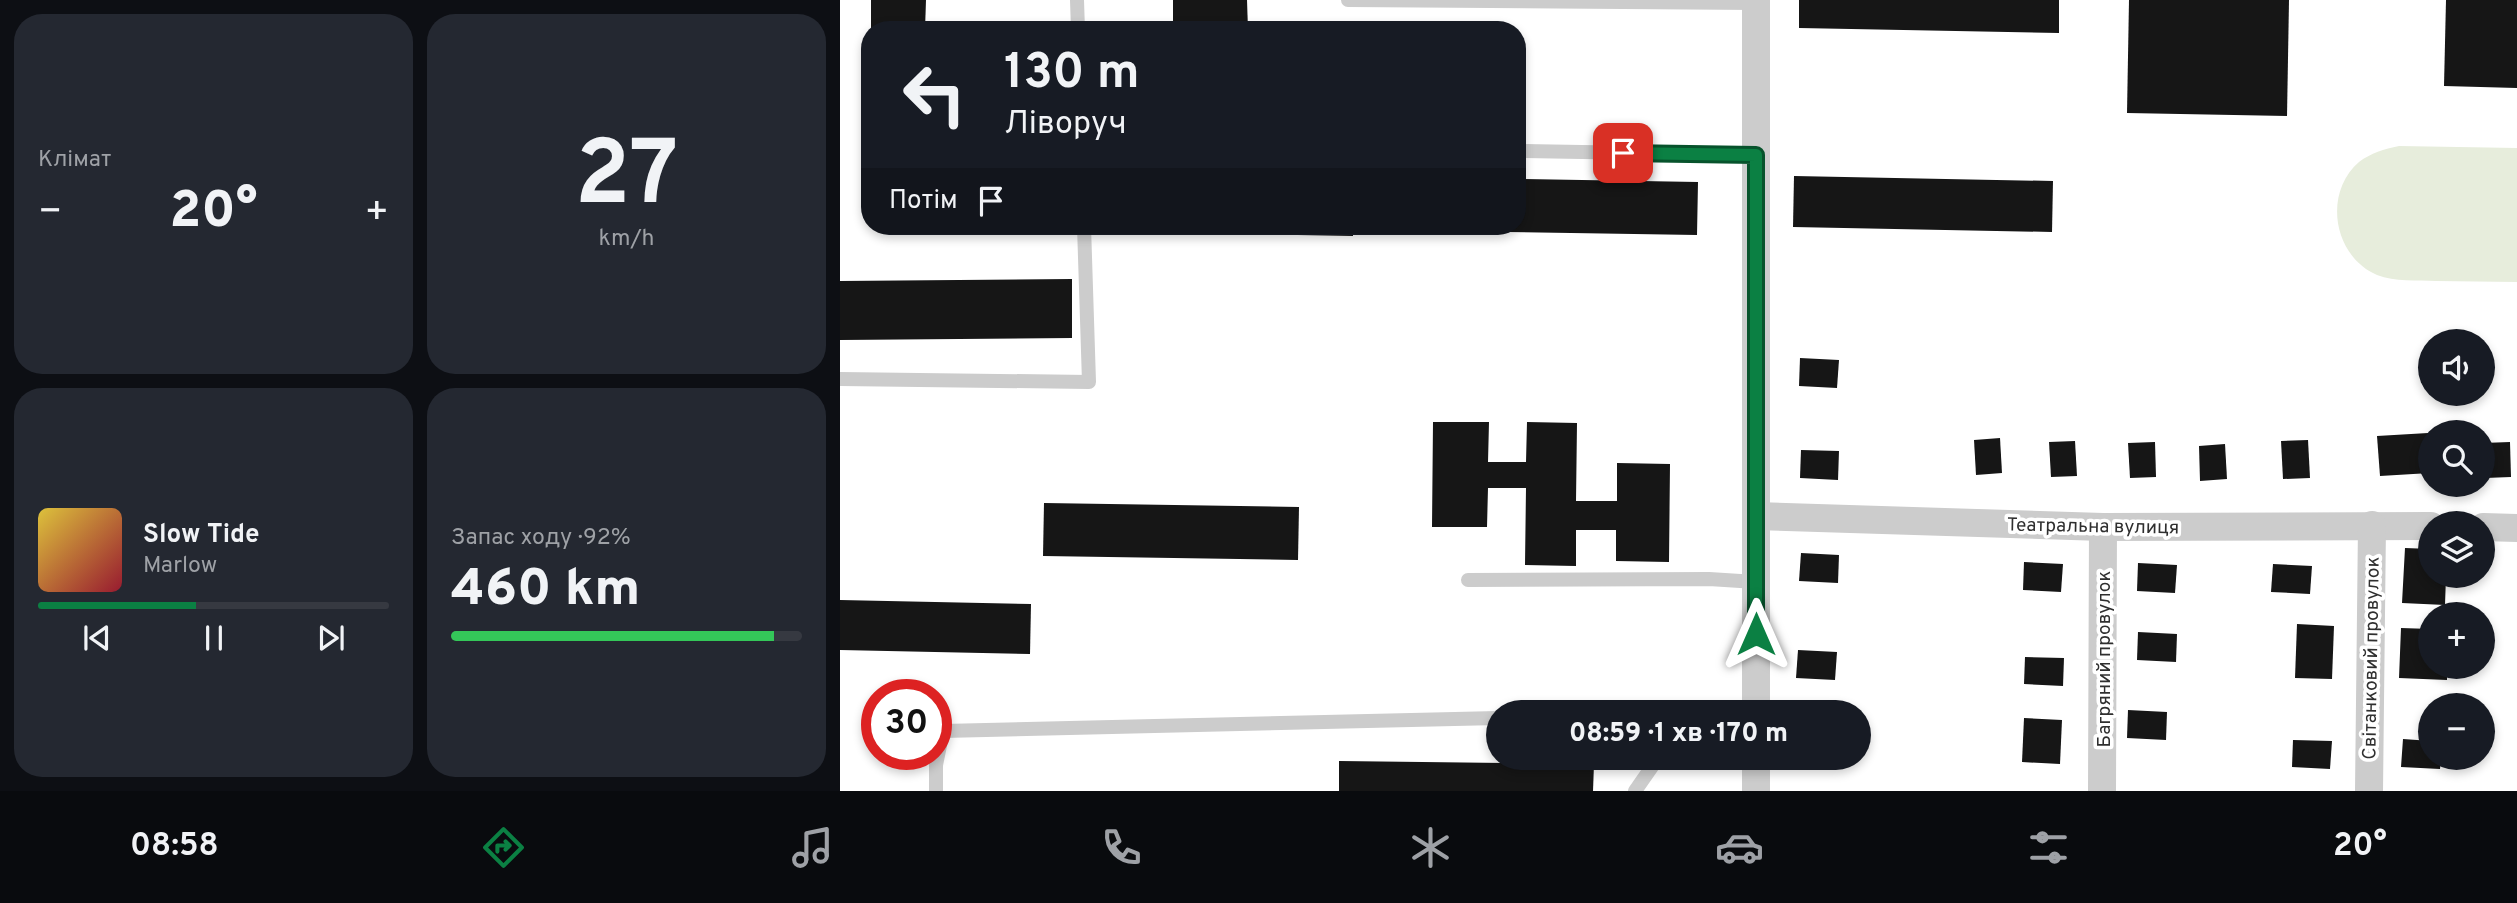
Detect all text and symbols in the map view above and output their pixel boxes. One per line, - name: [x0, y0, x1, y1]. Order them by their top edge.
- text: 130 m: [1004, 44, 1140, 106]
- icon: left: [889, 49, 980, 140]
- text: Ліворуч: [1004, 105, 1127, 145]
- text: 27: [575, 122, 678, 237]
- pin: [1593, 123, 1653, 183]
- icon: arrive: [1604, 134, 1642, 172]
- text: Клімат: [38, 146, 111, 175]
- text: 20°: [169, 180, 258, 246]
- icon: arrive: [972, 182, 1010, 220]
- text: Потім: [889, 185, 958, 218]
- text: −: [38, 189, 63, 238]
- text: +: [364, 189, 389, 238]
- text: km/h: [599, 225, 654, 254]
- map controls: [2418, 329, 2495, 770]
- button: sound: [2418, 329, 2495, 406]
- button: search: [2418, 420, 2495, 497]
- button: layers: [2418, 511, 2495, 588]
- street label: Театральна вулиця: [2007, 513, 2179, 541]
- text: Slow Tide: [143, 519, 260, 552]
- text: Запас ходу · 92%: [451, 524, 631, 553]
- text: Marlow: [143, 552, 217, 581]
- street label: Світанковий провулок: [2358, 556, 2386, 760]
- text: 460 km: [451, 558, 640, 624]
- street label: Багряний провулок: [2093, 570, 2117, 747]
- position arrow: [1719, 597, 1793, 671]
- button: +: [2418, 602, 2495, 679]
- icon: previous: [78, 619, 116, 657]
- icon: pause: [195, 619, 233, 657]
- icon: next: [312, 619, 350, 657]
- speed limit sign: 30: [861, 679, 952, 770]
- button: −: [2418, 693, 2495, 770]
- text: 08:59 · 1 хв · 170 m: [1569, 718, 1788, 751]
- icon: directions: [479, 823, 528, 872]
- icon: music: [788, 823, 837, 872]
- icon: phone: [1097, 823, 1146, 872]
- icon: climate: [1406, 823, 1455, 872]
- icon: car: [1715, 823, 1764, 872]
- icon: filters: [2024, 823, 2073, 872]
- text: 08:58: [130, 827, 219, 867]
- text: 20°: [2333, 827, 2387, 867]

